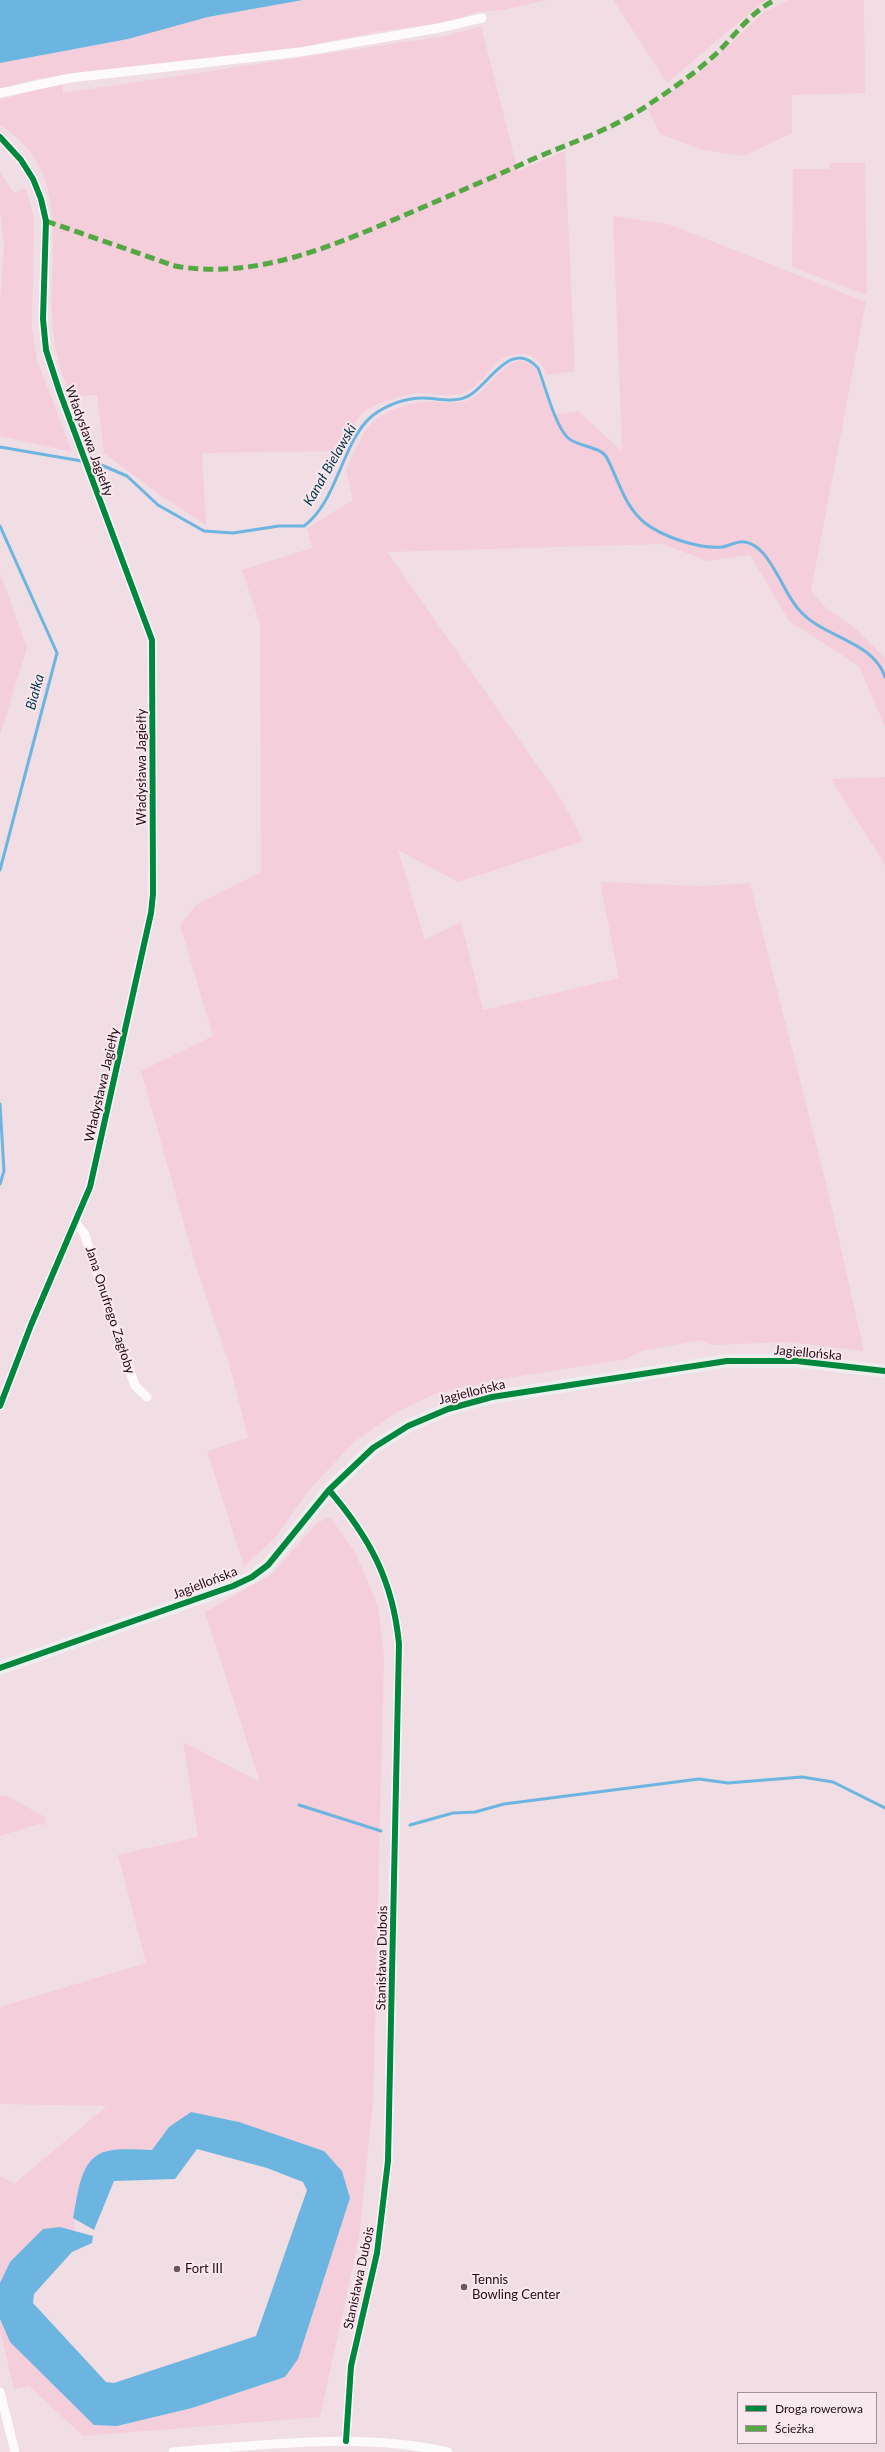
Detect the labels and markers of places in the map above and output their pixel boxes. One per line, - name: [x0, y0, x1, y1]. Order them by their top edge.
- place label: Fort III: [185, 2261, 223, 2277]
- marker: Fort III: [172, 2264, 182, 2274]
- place label: Tennis Bowling Center: [472, 2272, 560, 2303]
- marker: Tennis Bowling Center: [459, 2282, 469, 2292]

